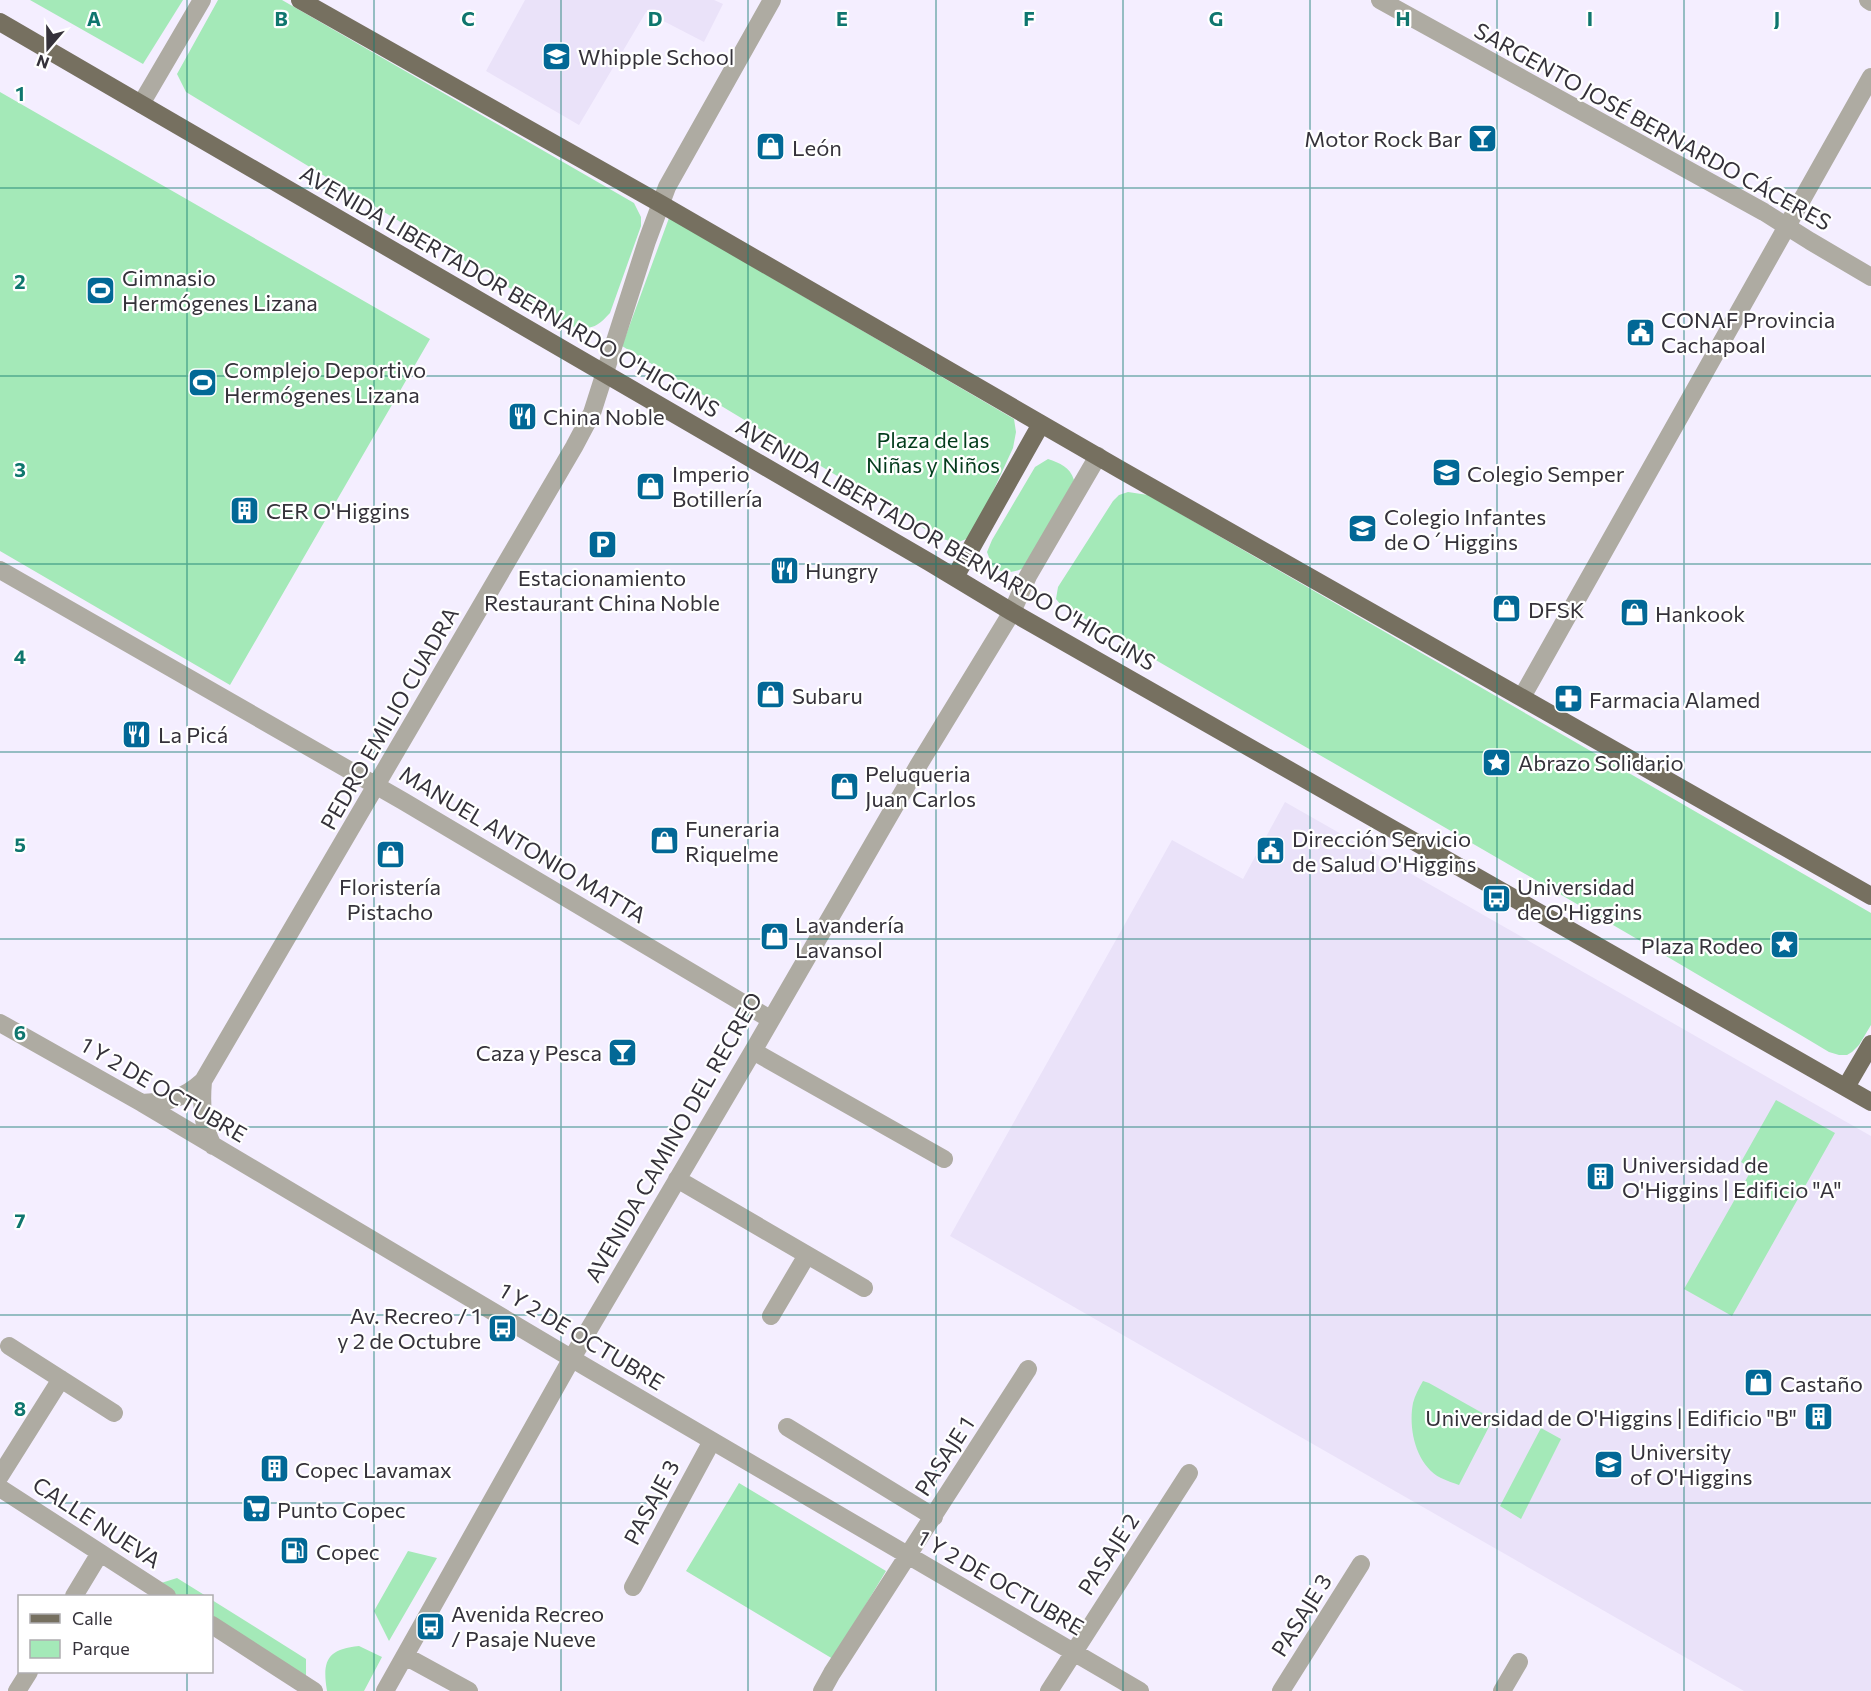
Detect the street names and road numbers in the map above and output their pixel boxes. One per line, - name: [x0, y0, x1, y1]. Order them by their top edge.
- street label: SARGENTO JOSÉ BERNARDO CÁCERES: [1470, 17, 1836, 235]
- street label: AVENIDA LIBERTADOR BERNARDO O'HIGGINS: [295, 159, 725, 423]
- street label: AVENIDA LIBERTADOR BERNARDO O'HIGGINS: [731, 412, 1161, 676]
- street label: PEDRO EMILIO CUADRA: [314, 602, 464, 834]
- street label: MANUEL ANTONIO MATTA: [395, 760, 651, 928]
- street label: AVENIDA CAMINO DEL RECREO: [579, 987, 767, 1287]
- street label: 1 Y 2 DE OCTUBRE: [76, 1030, 252, 1148]
- street label: 1 Y 2 DE OCTUBRE: [495, 1276, 669, 1396]
- street label: PASAJE 1: [908, 1411, 980, 1501]
- street label: PASAJE 3: [617, 1455, 685, 1549]
- street label: CALLE NUEVA: [28, 1471, 166, 1573]
- street label: PASAJE 2: [1072, 1508, 1144, 1600]
- street label: 1 Y 2 DE OCTUBRE: [913, 1523, 1089, 1641]
- street label: PASAJE 3: [1265, 1569, 1337, 1661]

